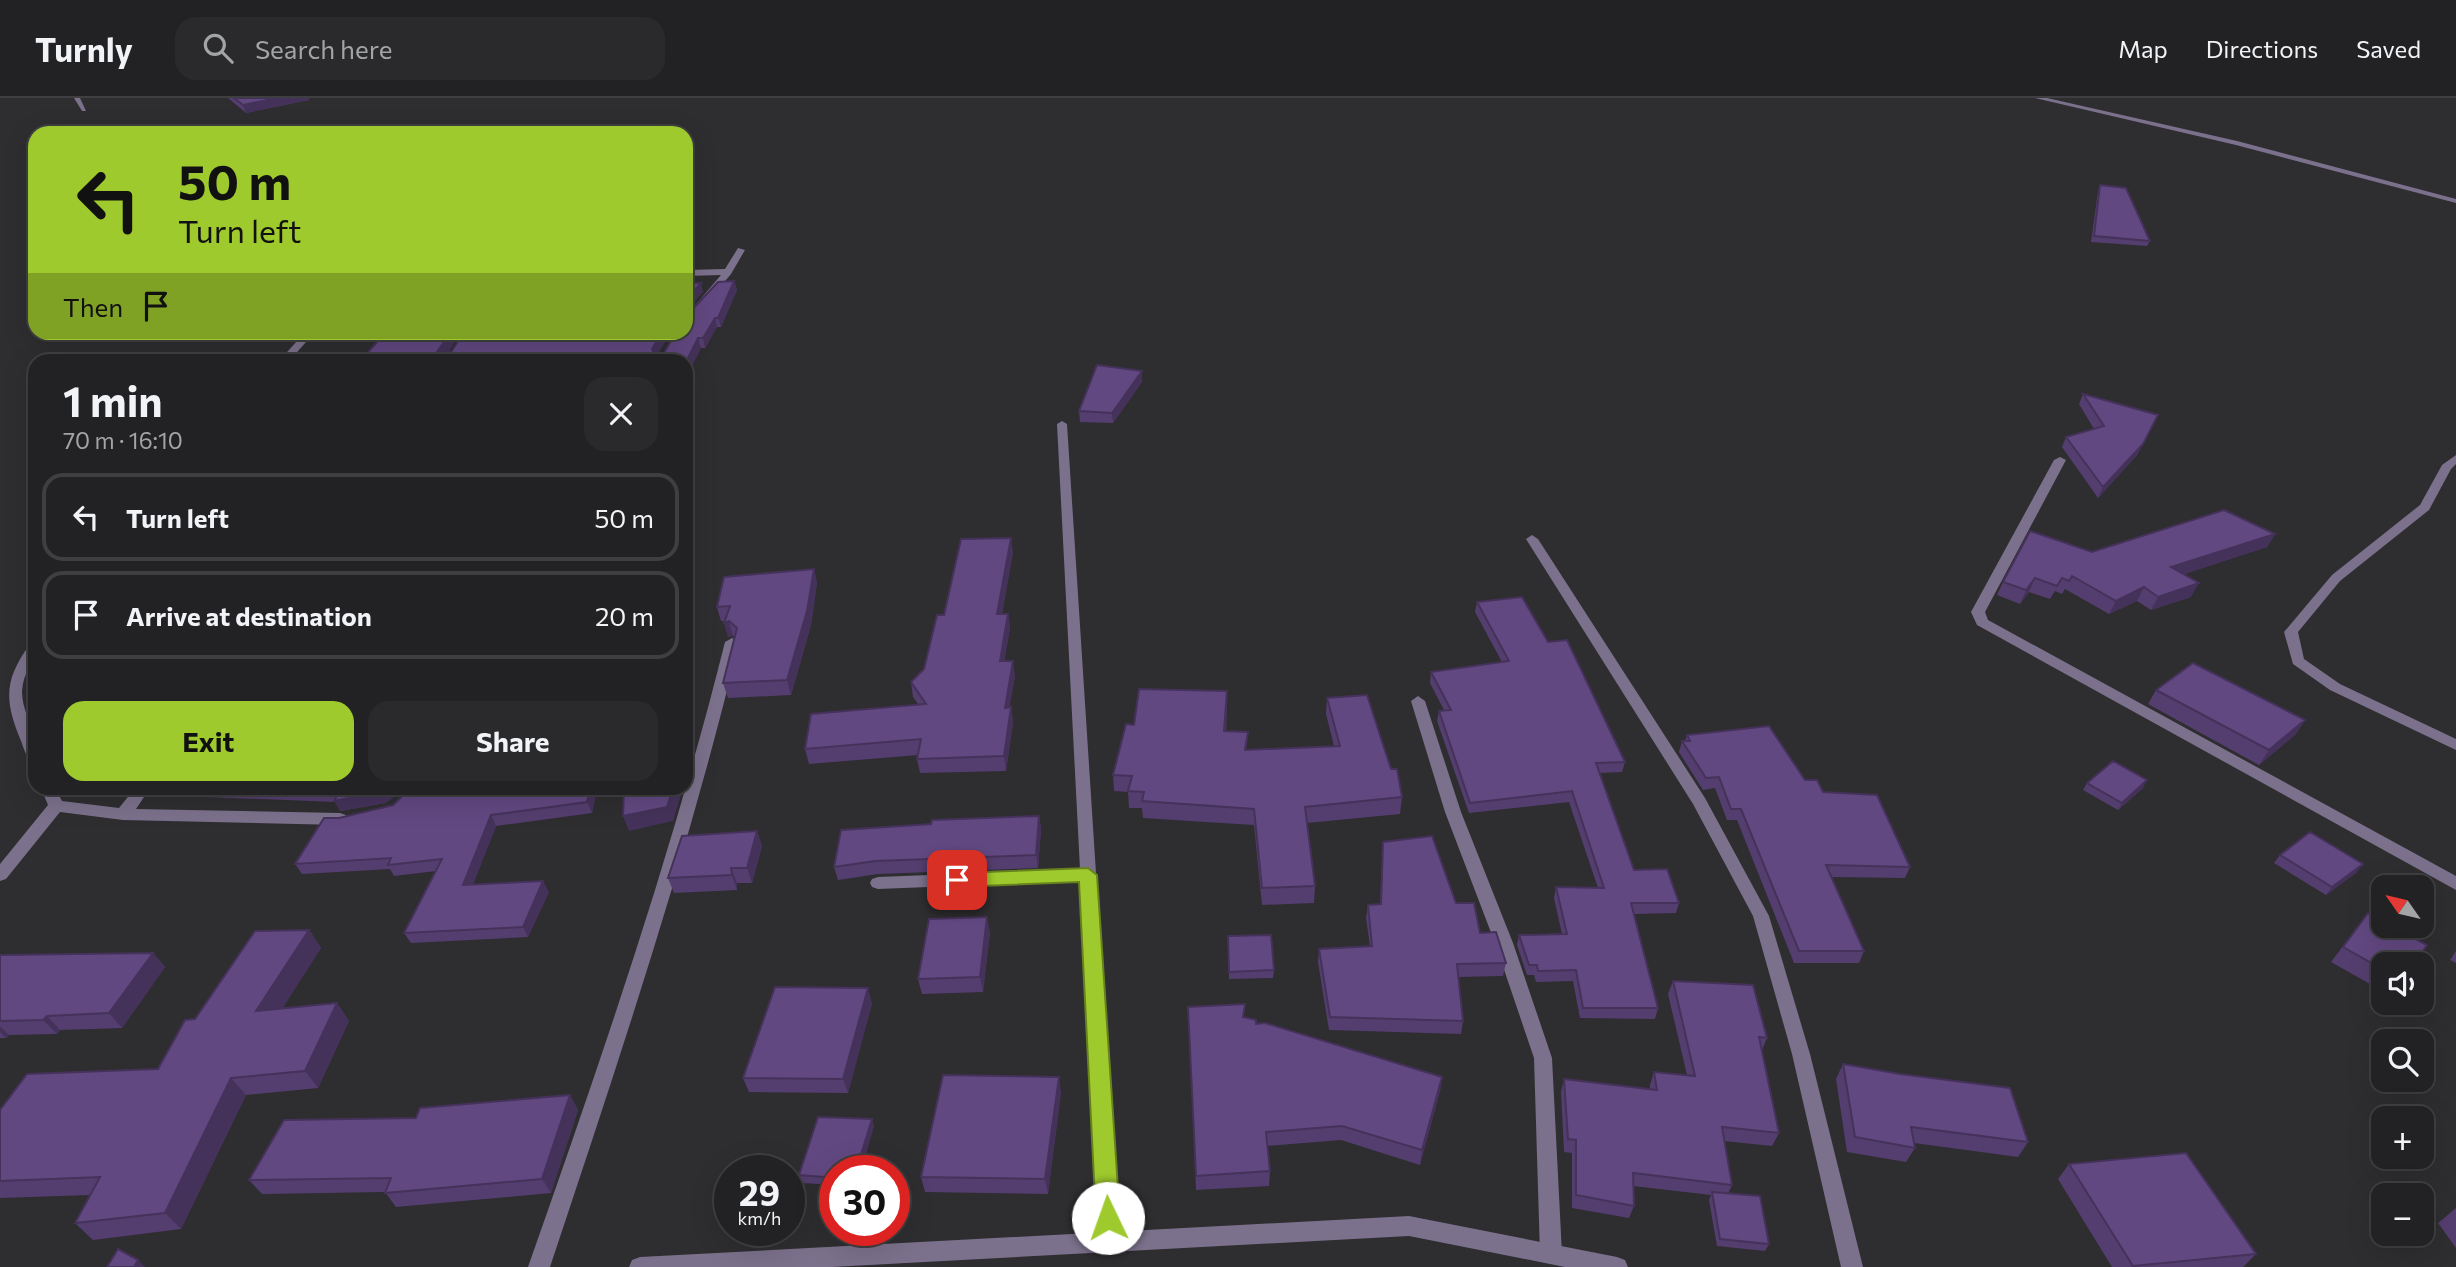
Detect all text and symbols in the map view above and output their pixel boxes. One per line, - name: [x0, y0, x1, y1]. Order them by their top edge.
- search box: [175, 17, 665, 80]
- text: Turnly: [35, 28, 133, 69]
- icon: search: [199, 29, 237, 67]
- text: Search here: [255, 33, 392, 64]
- text: Map: [2118, 34, 2168, 63]
- text: Directions: [2206, 34, 2318, 63]
- text: Saved: [2356, 34, 2421, 63]
- text: 50 m: [178, 150, 291, 210]
- icon: left: [63, 154, 154, 245]
- text: Turn left: [178, 210, 302, 250]
- icon: arrive: [137, 287, 175, 325]
- text: Then: [63, 291, 123, 322]
- text: 1 min: [63, 374, 163, 426]
- button: close: [584, 377, 658, 451]
- text: 70 m · 16:10: [63, 426, 183, 454]
- icon: left: [67, 498, 105, 536]
- text: Turn left: [126, 502, 229, 533]
- text: 50 m: [594, 502, 654, 533]
- icon: arrive: [67, 596, 105, 634]
- text: Arrive at destination: [126, 600, 372, 631]
- text: 20 m: [595, 600, 654, 631]
- button: Exit: [63, 701, 354, 781]
- button: Share: [368, 701, 658, 781]
- pin: [927, 850, 987, 910]
- icon: arrive: [938, 861, 976, 899]
- north arrow: [2371, 875, 2434, 938]
- map controls: [2371, 875, 2434, 1246]
- button: sound: [2371, 952, 2434, 1015]
- button: search: [2371, 1029, 2434, 1092]
- button: +: [2371, 1106, 2434, 1169]
- speed limit sign: 30: [819, 1155, 910, 1246]
- text: 29: [739, 1170, 780, 1213]
- position arrow: [1071, 1181, 1145, 1255]
- button: −: [2371, 1183, 2434, 1246]
- text: km/h: [738, 1207, 781, 1229]

